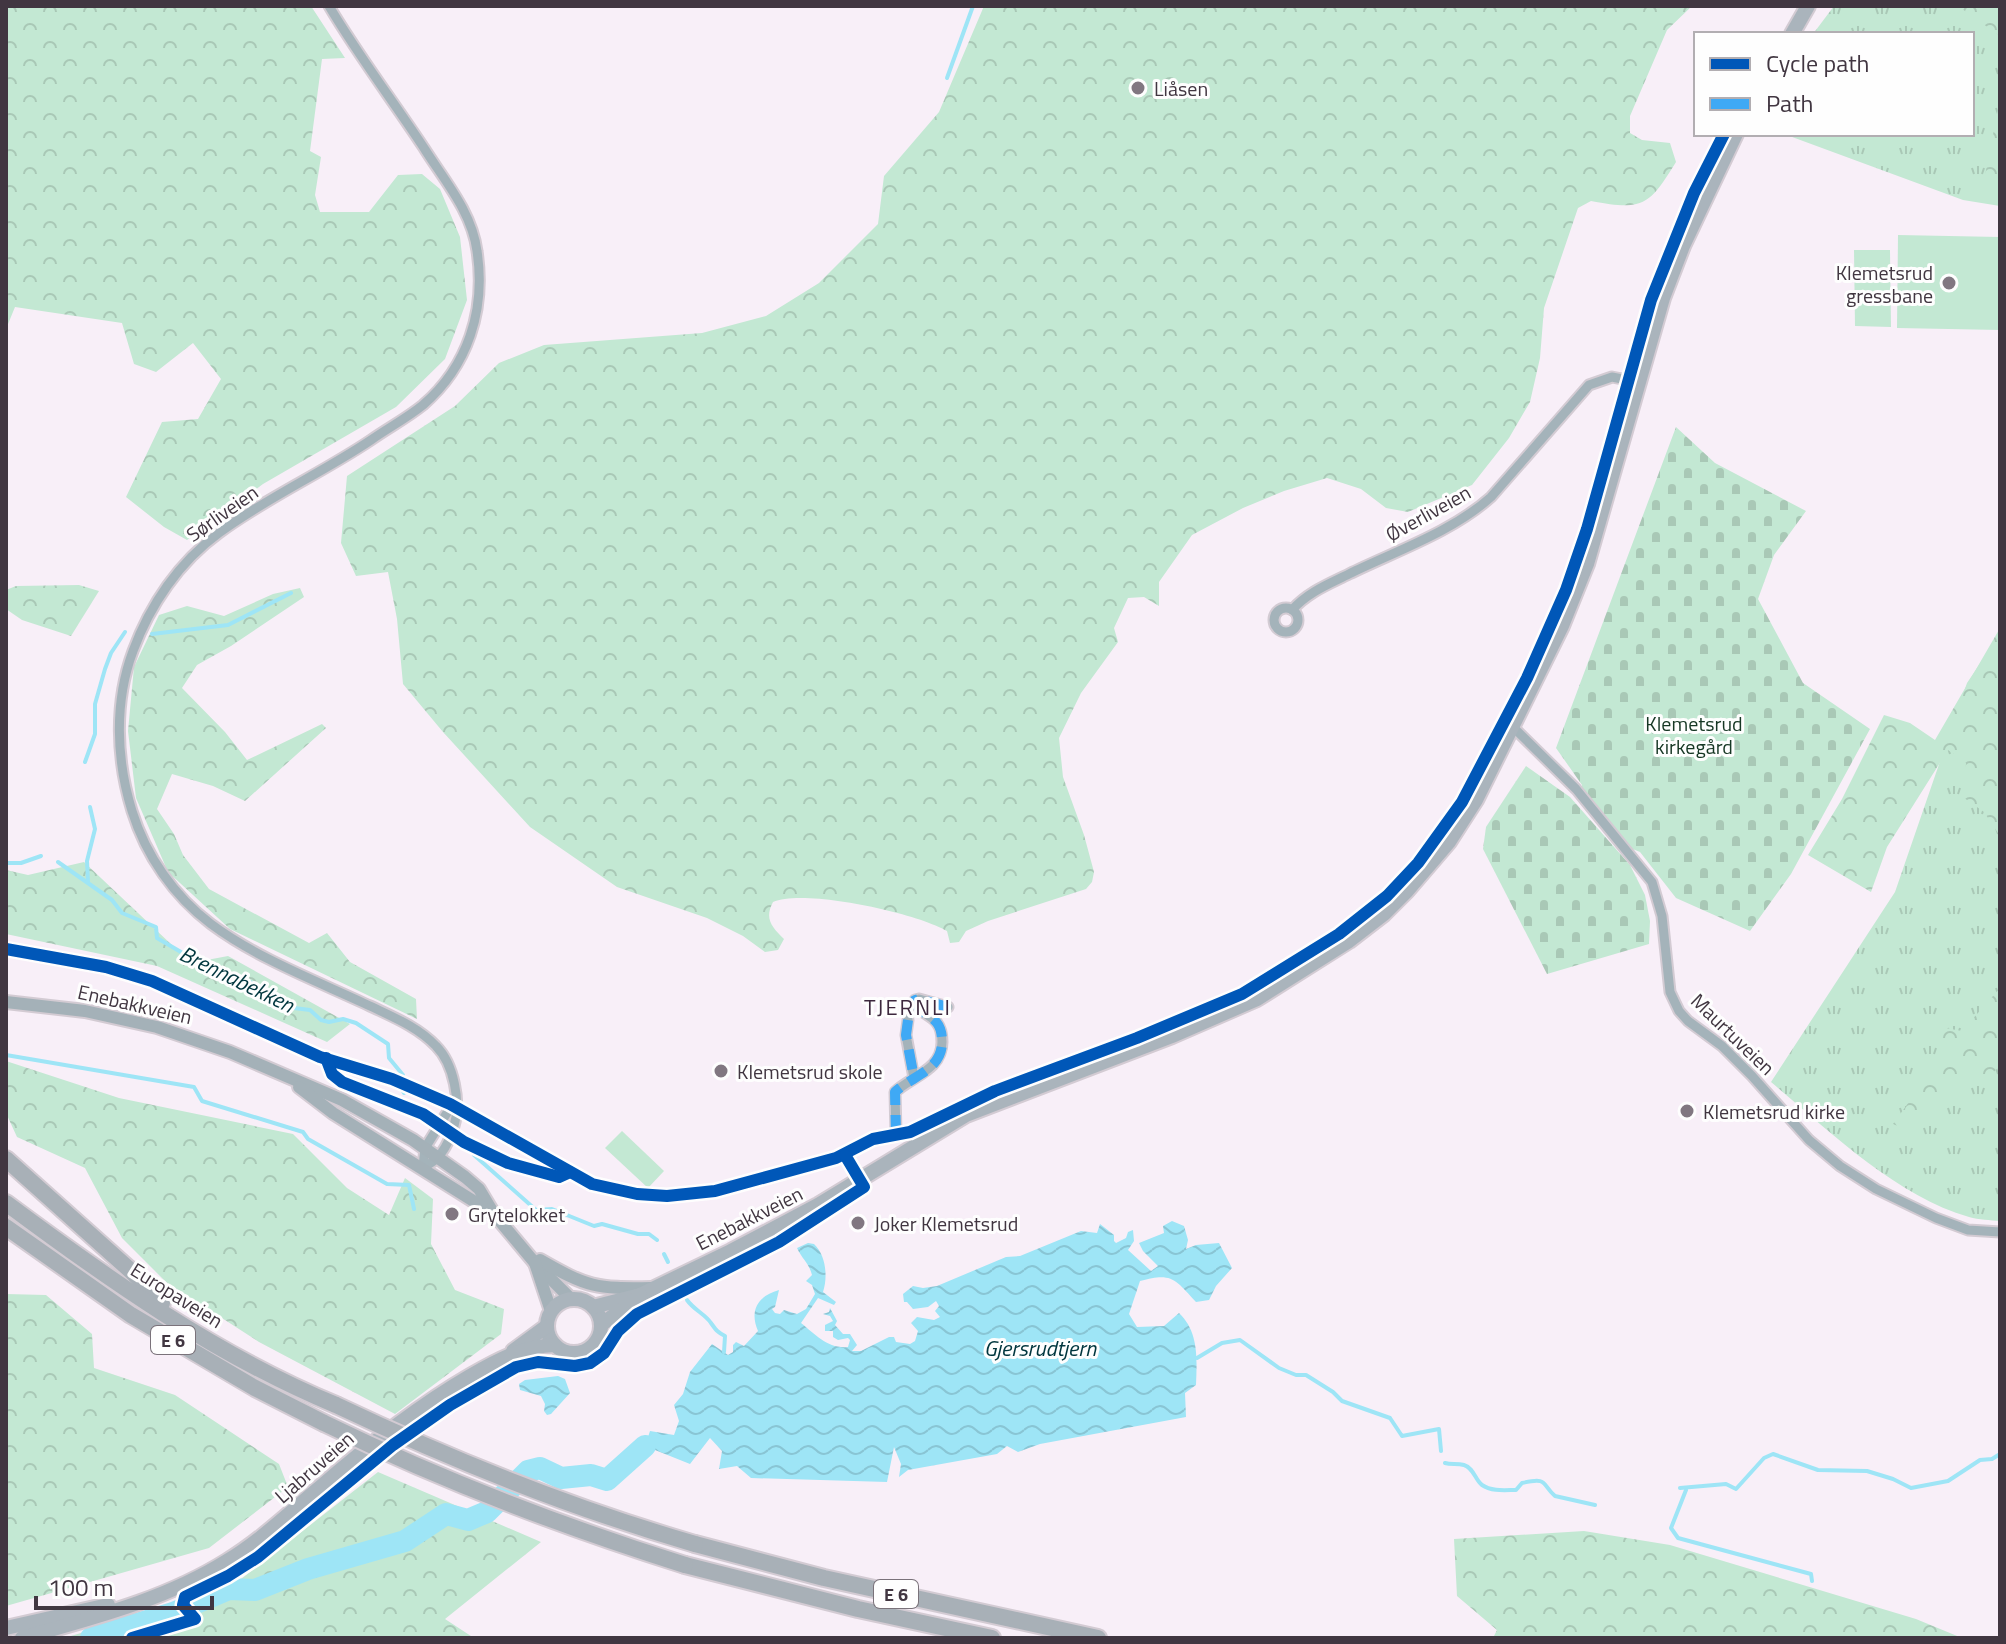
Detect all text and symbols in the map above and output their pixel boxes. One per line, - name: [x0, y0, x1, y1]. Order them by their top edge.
- legend: [1694, 32, 1974, 136]
- text: Cycle path: [1766, 45, 1869, 81]
- place label: Liåsen: [1154, 73, 1208, 104]
- marker: Liåsen: [1129, 79, 1147, 97]
- text: Path: [1766, 85, 1813, 121]
- place label: Klemetsrud gressbane: [1836, 257, 1933, 311]
- marker: Klemetsrud gressbane: [1940, 274, 1958, 292]
- street label: Sørliveien: [179, 477, 265, 549]
- street label: Øverliveien: [1380, 477, 1476, 549]
- park label: Klemetsrud kirkegård: [1645, 708, 1743, 762]
- water label: Brennabekken: [174, 937, 301, 1022]
- street label: Enebakkveien: [75, 976, 195, 1032]
- street label: Maurtuveien: [1684, 986, 1782, 1082]
- district label: TJERNLI: [864, 990, 952, 1024]
- place label: Klemetsrud skole: [737, 1056, 883, 1087]
- marker: Klemetsrud skole: [712, 1062, 730, 1080]
- place label: Klemetsrud kirke: [1703, 1096, 1845, 1127]
- marker: Klemetsrud kirke: [1678, 1102, 1696, 1120]
- street label: Enebakkveien: [690, 1178, 808, 1258]
- place label: Grytelokket: [468, 1199, 565, 1230]
- marker: Grytelokket: [443, 1205, 461, 1223]
- place label: Joker Klemetsrud: [874, 1208, 1018, 1239]
- marker: Joker Klemetsrud: [849, 1214, 867, 1232]
- street label: Europaveien: [125, 1254, 229, 1336]
- road number: E 6: [151, 1326, 195, 1354]
- water label: Gjersrudtjern: [984, 1331, 1097, 1365]
- street label: Ljabruveien: [267, 1424, 361, 1510]
- scale bar: [36, 1560, 212, 1610]
- text: 100 m: [48, 1569, 114, 1605]
- road number: E 6: [874, 1580, 918, 1608]

